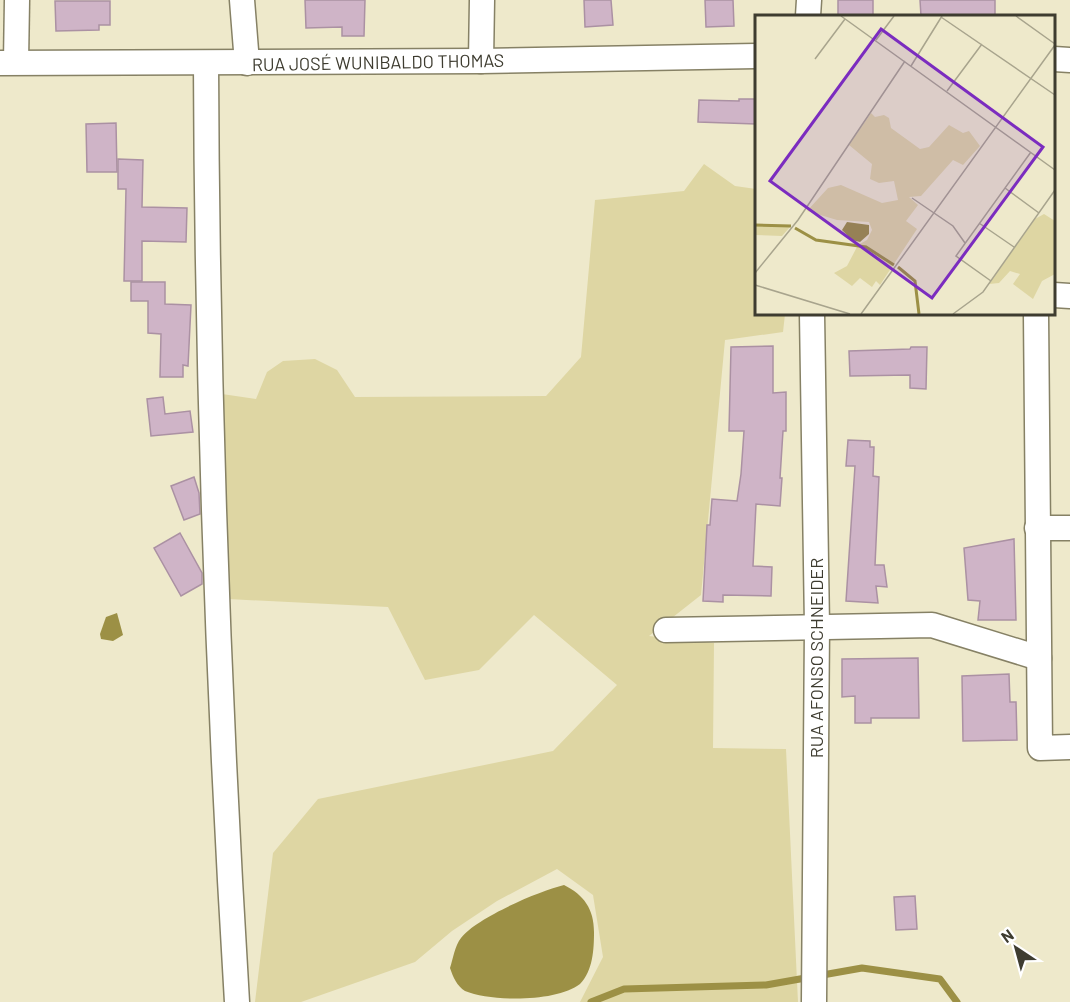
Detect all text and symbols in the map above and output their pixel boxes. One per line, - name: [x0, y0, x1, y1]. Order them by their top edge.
- inset map: [755, 15, 1055, 315]
- street label: RUA JOSÉ WUNIBALDO THOMAS: [252, 49, 504, 75]
- street label: RUA AFONSO SCHNEIDER: [805, 558, 827, 758]
- north arrow: [986, 918, 1046, 978]
- text: N: [997, 925, 1017, 946]

